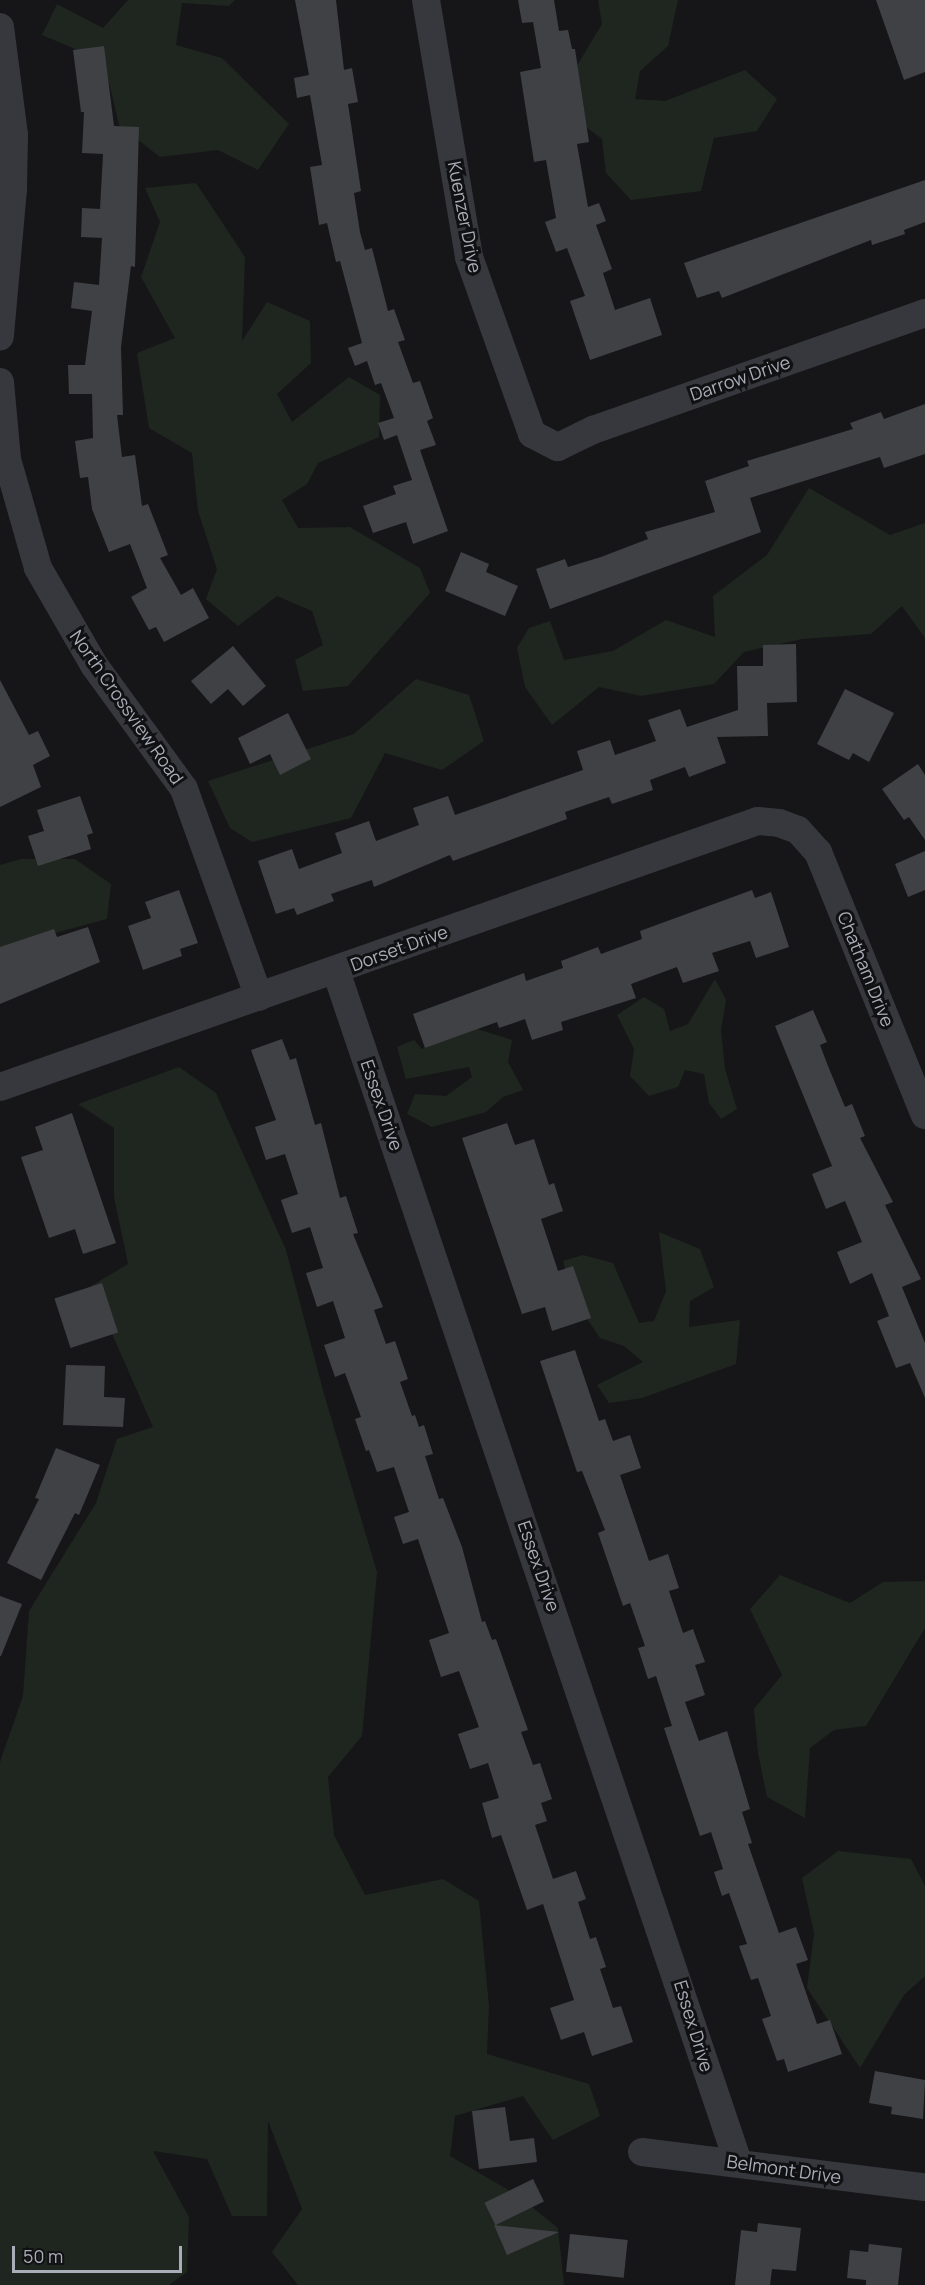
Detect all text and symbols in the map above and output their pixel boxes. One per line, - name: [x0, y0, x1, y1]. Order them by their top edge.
- street label: Kuenzer Drive: [444, 159, 486, 275]
- street label: Darrow Drive: [687, 351, 793, 405]
- street label: North Crossview Road: [66, 626, 188, 788]
- street label: Chatham Drive: [833, 908, 899, 1030]
- street label: Dorset Drive: [348, 920, 450, 976]
- street label: Essex Drive: [356, 1057, 408, 1153]
- street label: Essex Drive: [513, 1518, 565, 1614]
- street label: Essex Drive: [670, 1978, 718, 2074]
- street label: Belmont Drive: [725, 2150, 843, 2188]
- scale bar: [15, 2234, 184, 2272]
- text: 50 m: [23, 2244, 63, 2268]

